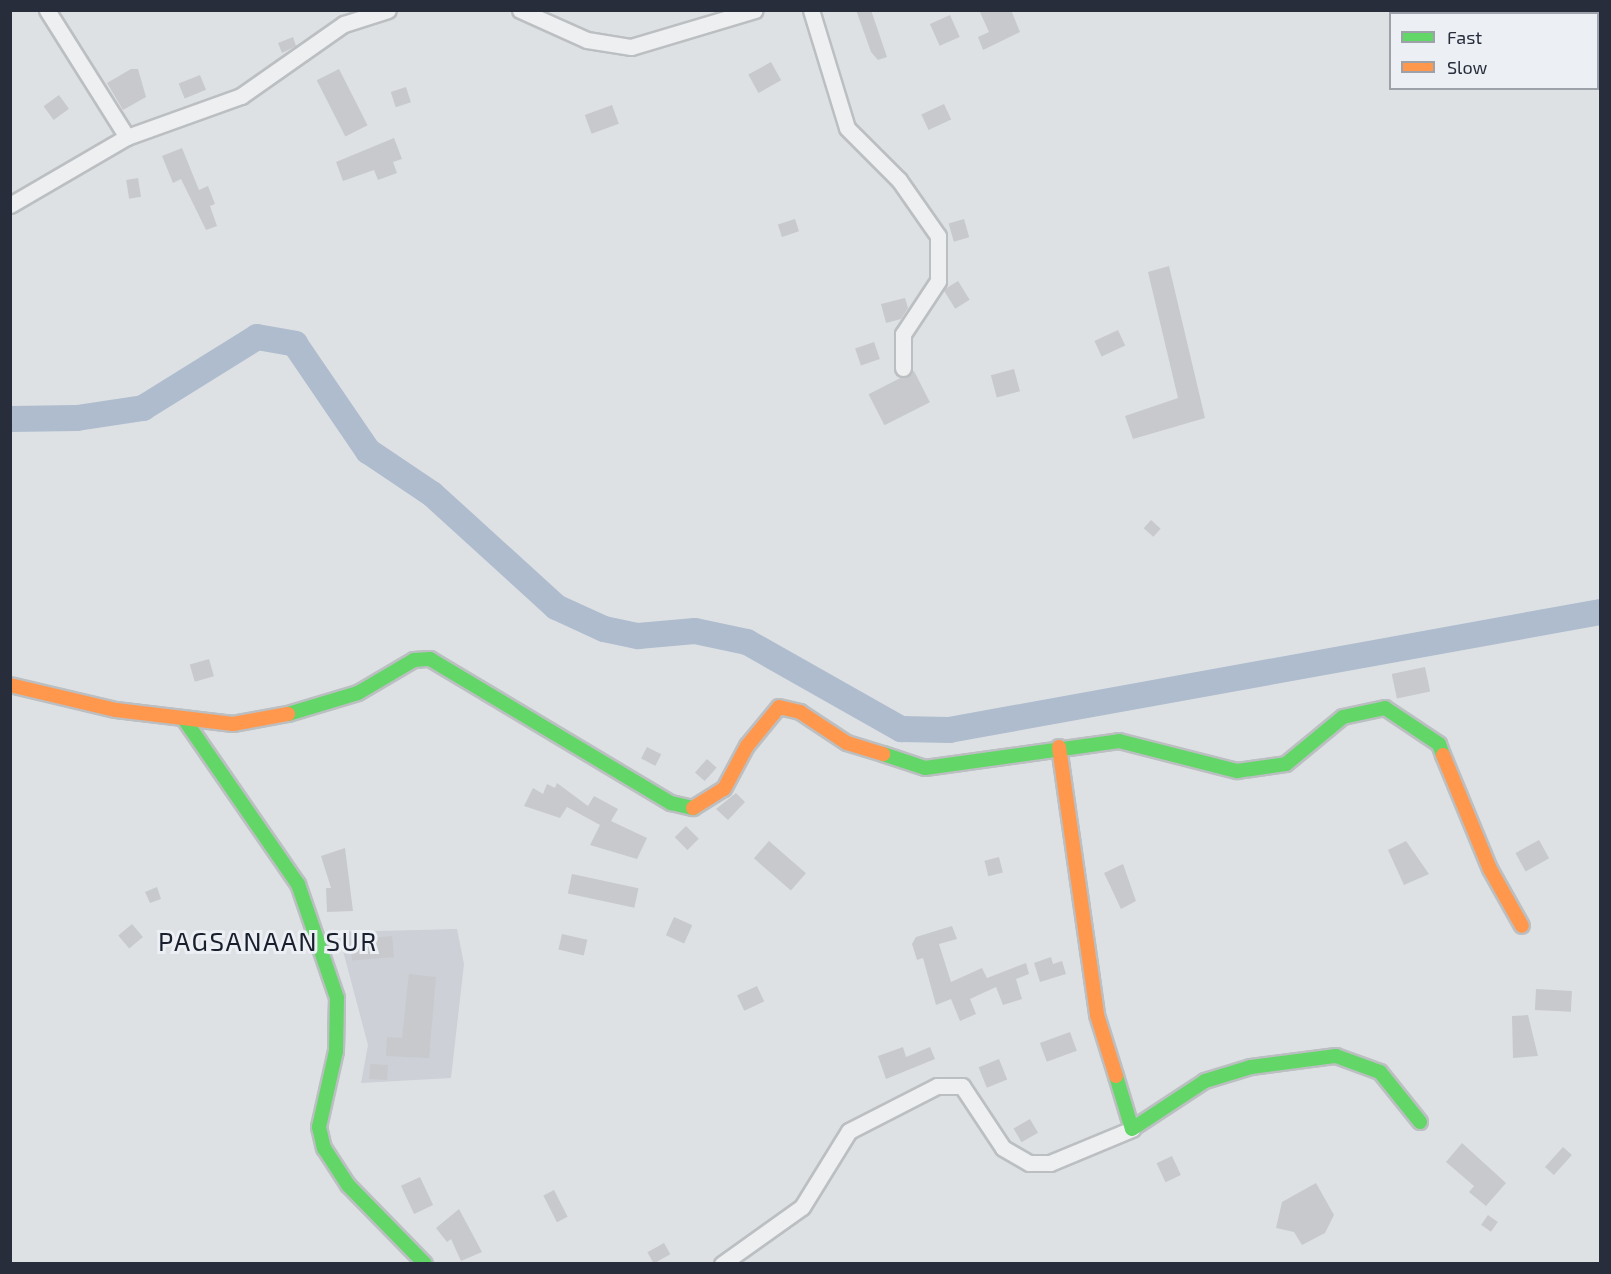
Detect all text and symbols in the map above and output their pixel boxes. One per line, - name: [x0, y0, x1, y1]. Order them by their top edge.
- legend: [1389, 12, 1599, 90]
- text: Fast: [1447, 26, 1482, 48]
- text: Slow: [1447, 56, 1487, 78]
- district label: PAGSANAAN SUR: [158, 925, 378, 957]

